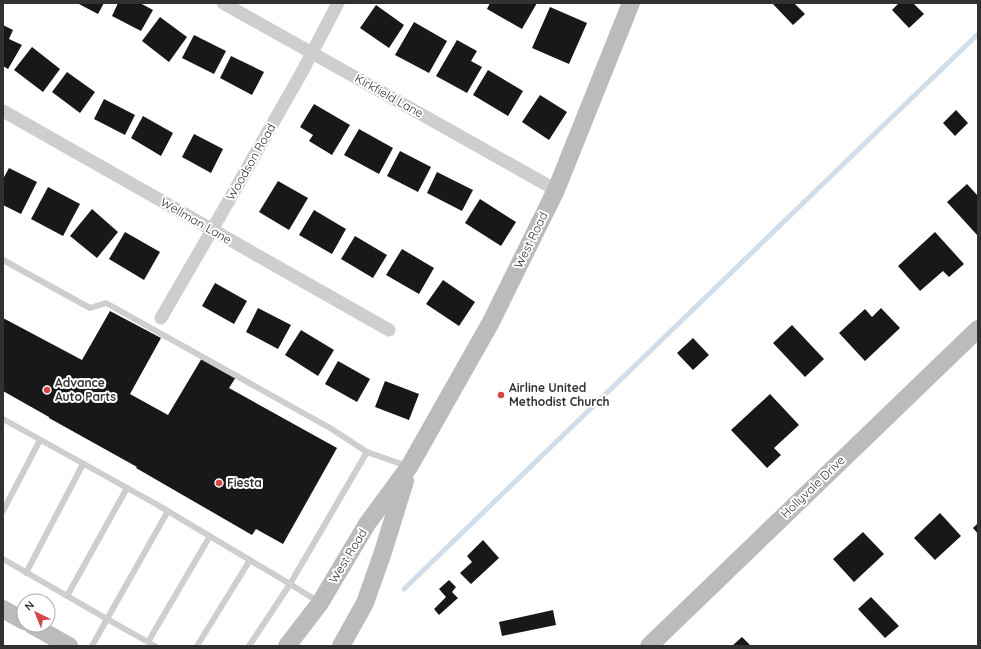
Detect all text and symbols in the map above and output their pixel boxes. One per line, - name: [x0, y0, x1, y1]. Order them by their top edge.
- street label: Kirkfield Lane: [352, 71, 426, 121]
- street label: Woodson Road: [223, 121, 279, 203]
- street label: Wellman Lane: [158, 194, 235, 247]
- street label: West Road: [510, 209, 551, 270]
- place label: Advance Auto Parts: [55, 375, 116, 404]
- place label: Airline United Methodist Church: [509, 380, 610, 409]
- marker: Advance Auto Parts: [42, 385, 52, 395]
- marker: Airline United Methodist Church: [496, 390, 506, 400]
- street label: Hollyvale Drive: [778, 452, 848, 521]
- place label: Fiesta: [227, 475, 262, 490]
- marker: Fiesta: [214, 478, 224, 488]
- street label: West Road: [325, 526, 370, 586]
- north arrow: [16, 593, 56, 633]
- text: N: [21, 598, 37, 614]

